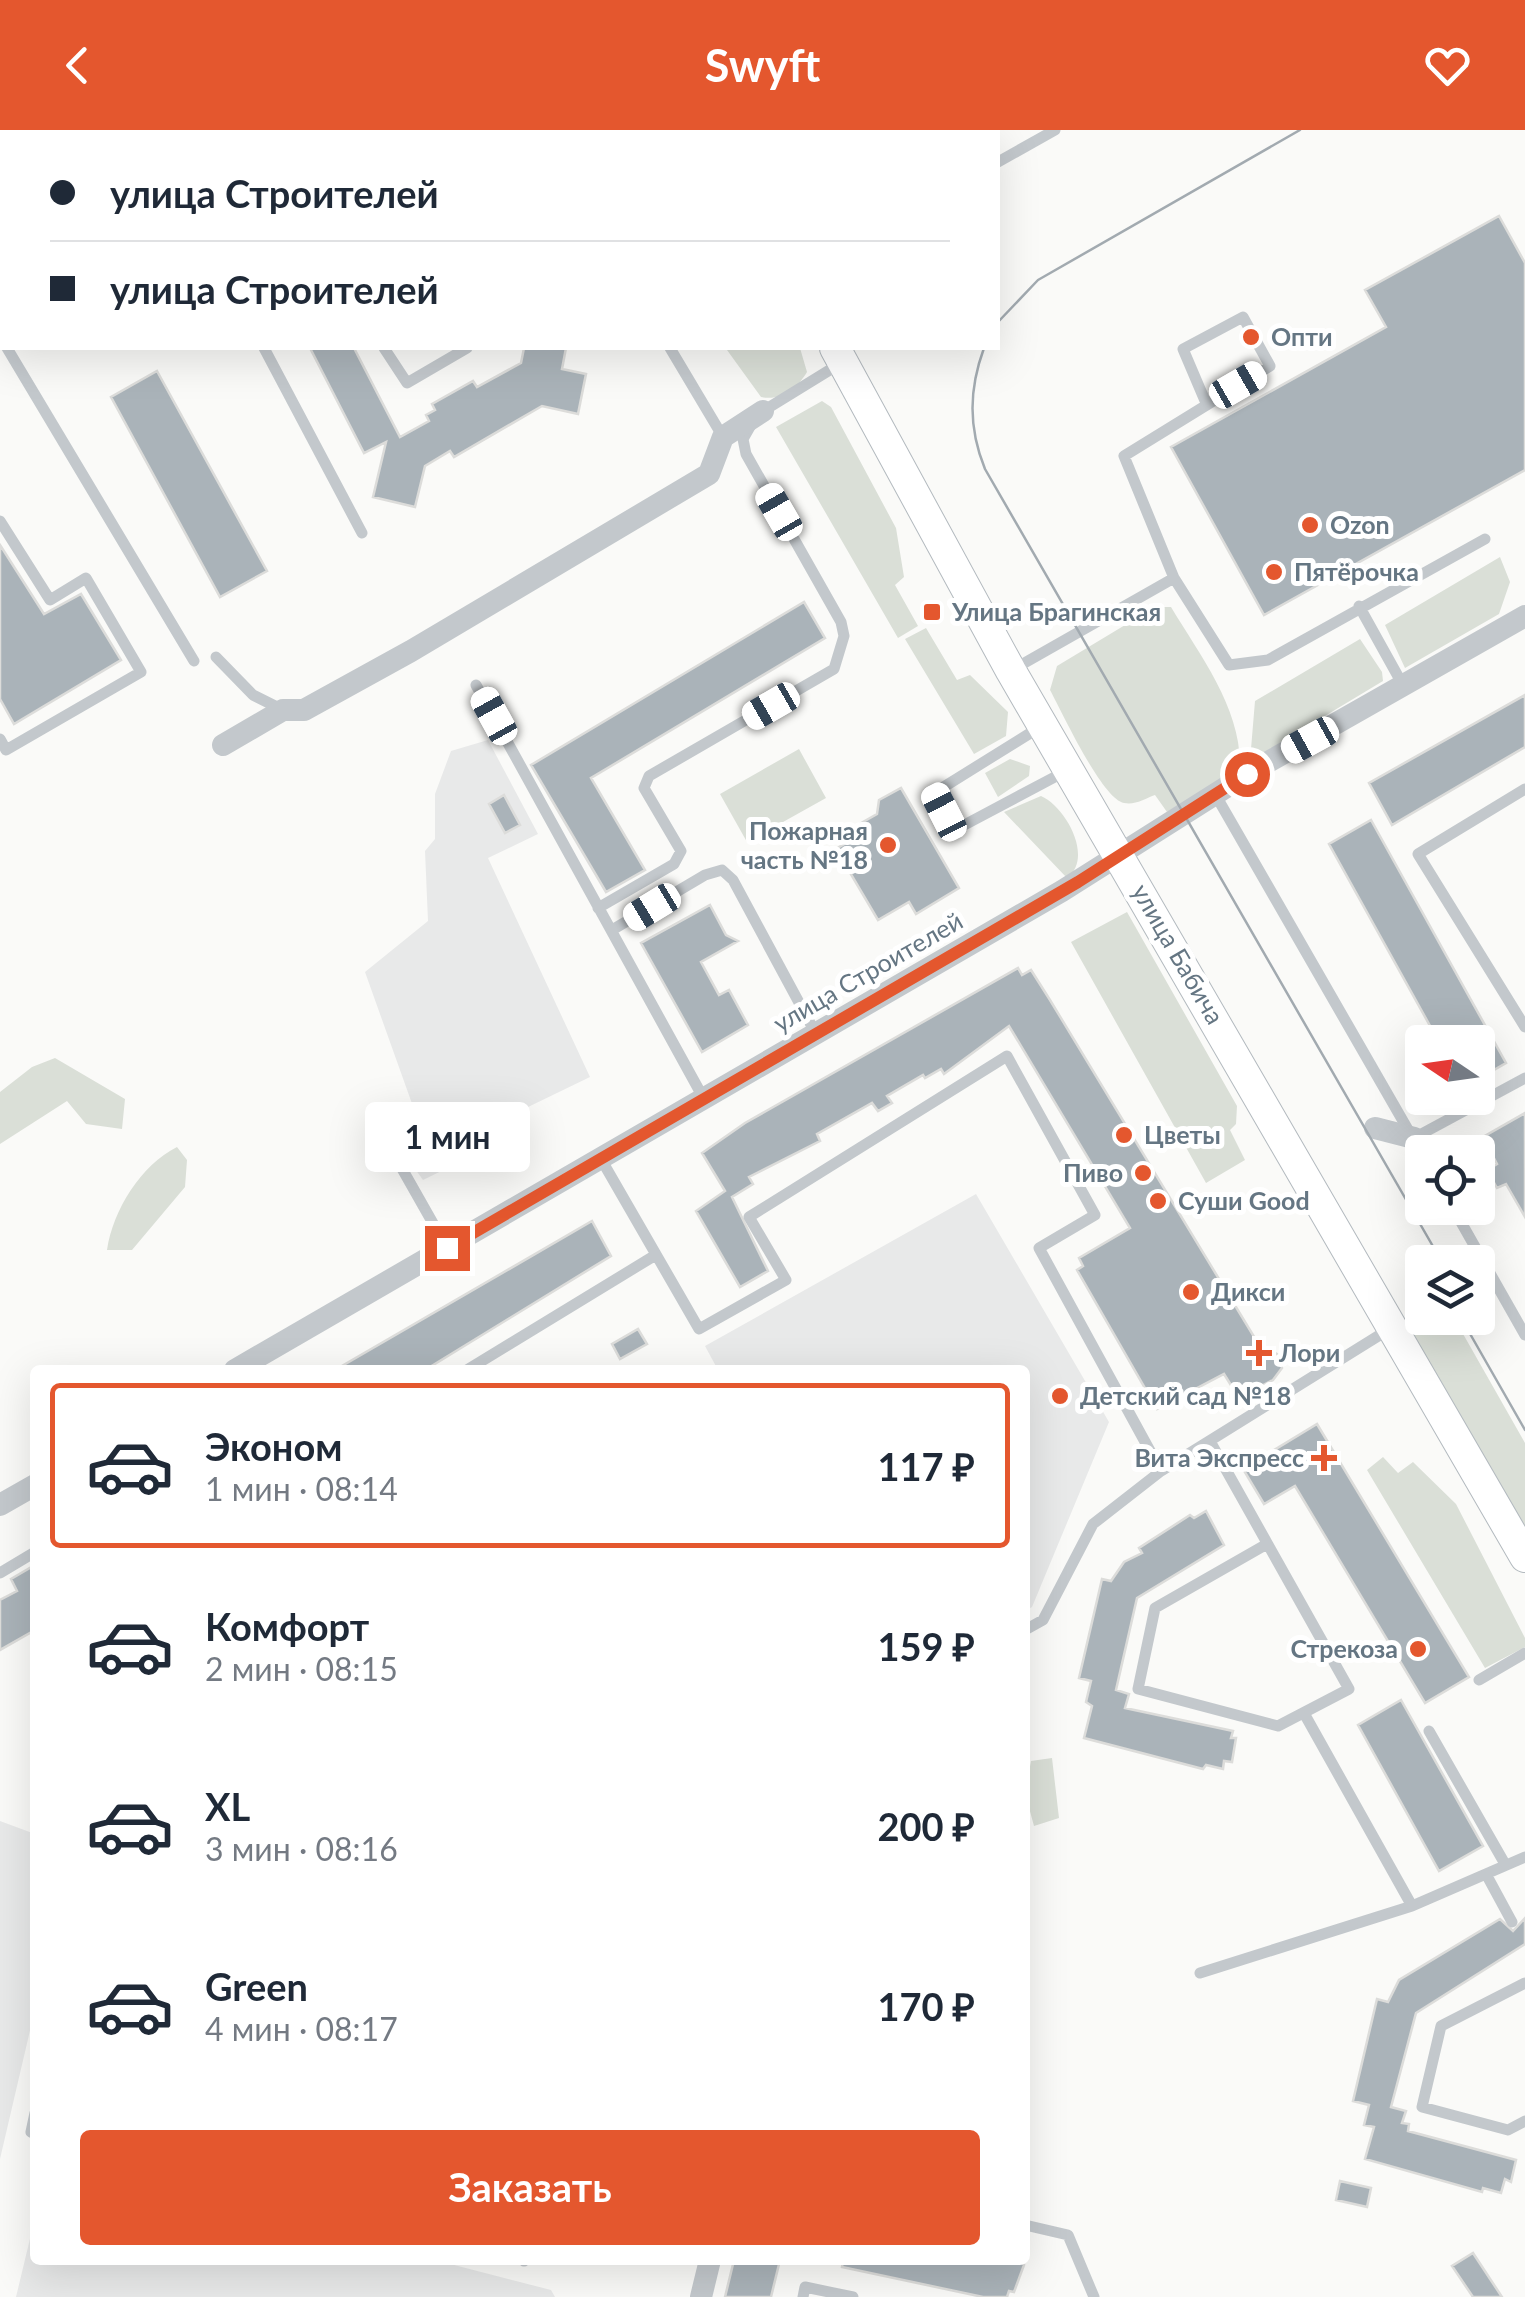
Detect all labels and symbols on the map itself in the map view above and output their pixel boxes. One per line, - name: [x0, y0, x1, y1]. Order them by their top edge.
- place label: Опти: [1271, 321, 1333, 351]
- marker: Опти: [1240, 326, 1262, 348]
- car: [1205, 357, 1271, 413]
- car: [751, 479, 807, 545]
- place label: Ozon: [1330, 509, 1390, 539]
- marker: Ozon: [1299, 514, 1321, 536]
- place label: Пятёрочка: [1294, 556, 1419, 586]
- marker: Пятёрочка: [1263, 561, 1285, 583]
- place label: Улица Брагинская: [951, 596, 1161, 626]
- marker: Улица Брагинская: [921, 601, 943, 623]
- car: [738, 678, 804, 734]
- car: [466, 682, 522, 750]
- car: [1276, 712, 1344, 768]
- route start: [1225, 752, 1270, 797]
- car: [917, 778, 971, 846]
- place label: Пожарная часть №18: [741, 815, 868, 874]
- marker: Пожарная часть №18: [877, 834, 899, 856]
- street label: улица Бабича: [1127, 878, 1231, 1029]
- car: [619, 879, 685, 935]
- street label: улица Строителей: [768, 905, 967, 1038]
- north arrow: [1405, 1025, 1495, 1115]
- callout: 1 мин: [364, 1103, 530, 1173]
- place label: Цветы: [1144, 1119, 1221, 1149]
- marker: Цветы: [1113, 1124, 1135, 1146]
- place label: Пиво: [1063, 1157, 1123, 1187]
- marker: Пиво: [1132, 1162, 1154, 1184]
- place label: Суши Good: [1178, 1185, 1310, 1215]
- marker: Суши Good: [1147, 1190, 1169, 1212]
- route end: [425, 1226, 470, 1271]
- place label: Дикси: [1211, 1276, 1285, 1306]
- marker: Дикси: [1180, 1281, 1202, 1303]
- place label: Лори: [1278, 1337, 1340, 1367]
- marker: Лори: [1248, 1342, 1270, 1364]
- place label: Детский сад №18: [1080, 1380, 1291, 1410]
- marker: Детский сад №18: [1049, 1385, 1071, 1407]
- place label: Вита Экспресс: [1134, 1442, 1304, 1472]
- marker: Вита Экспресс: [1313, 1447, 1335, 1469]
- place label: Стрекоза: [1291, 1633, 1398, 1663]
- marker: Стрекоза: [1407, 1638, 1429, 1660]

